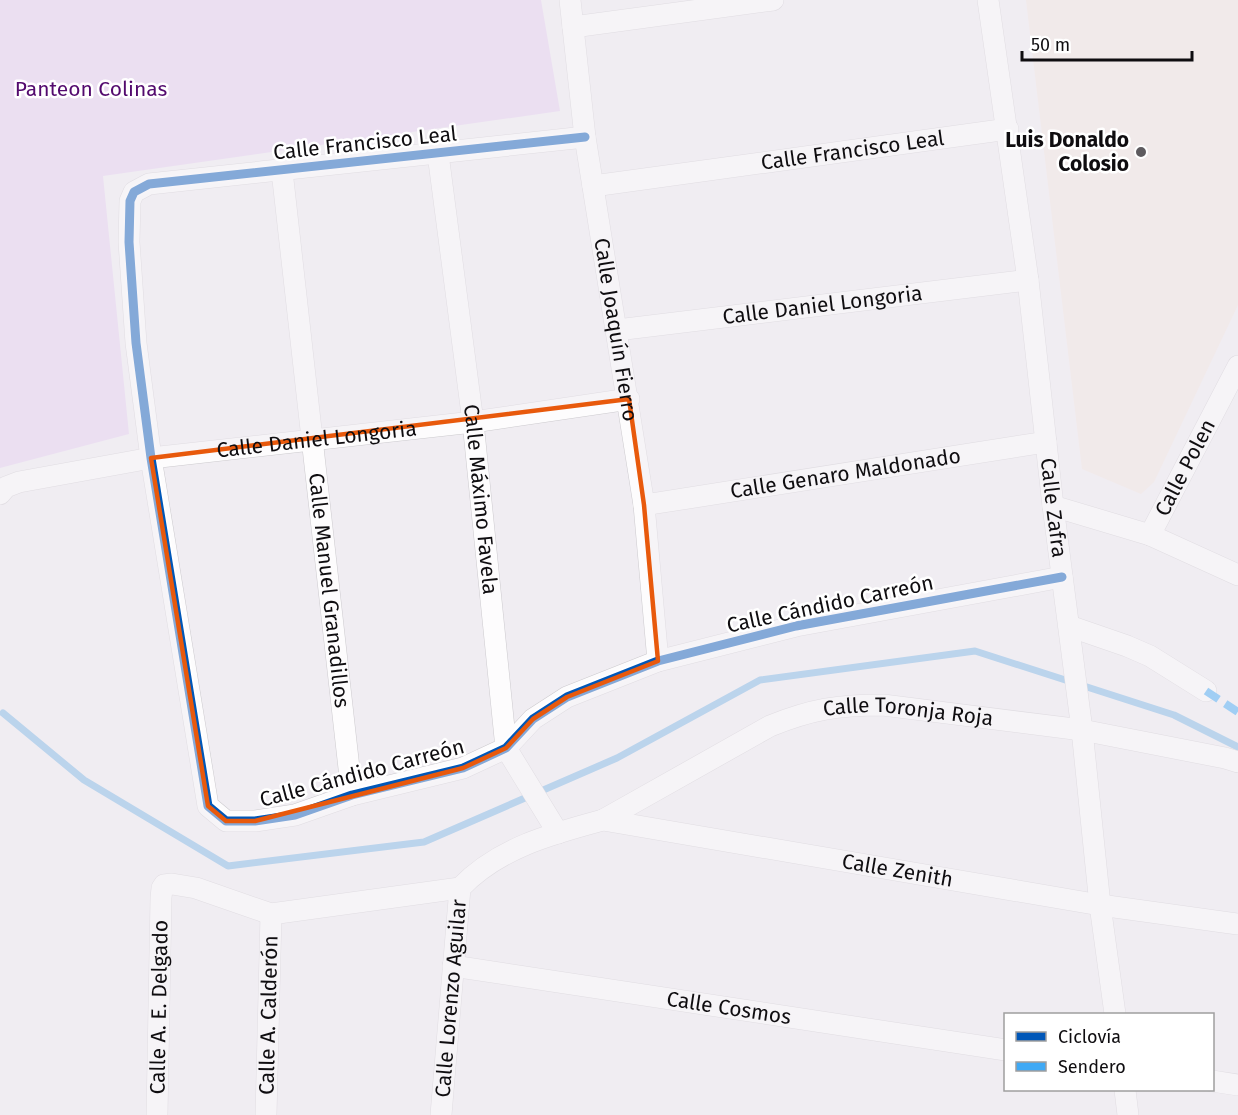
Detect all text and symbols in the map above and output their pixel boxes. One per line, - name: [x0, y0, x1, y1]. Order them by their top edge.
- scale bar: [1022, 24, 1192, 62]
- text: 50 m: [1031, 34, 1070, 56]
- park label: Panteon Colinas: [15, 76, 168, 102]
- street label: Calle Francisco Leal: [272, 120, 458, 166]
- street label: Calle Francisco Leal: [759, 125, 946, 176]
- place label: Luis Donaldo Colosio: [1005, 127, 1129, 177]
- marker: Luis Donaldo Colosio: [1134, 145, 1148, 159]
- street label: Calle Joaquín Fierro: [588, 236, 643, 423]
- street label: Calle Daniel Longoria: [721, 280, 924, 330]
- street label: Calle Máximo Favela: [458, 403, 503, 596]
- street label: Calle Daniel Longoria: [215, 415, 418, 464]
- street label: Calle Polen: [1149, 415, 1221, 520]
- street label: Calle Genaro Maldonado: [729, 443, 963, 504]
- street label: Calle Zafra: [1035, 457, 1073, 559]
- street label: Calle Manuel Granadillos: [303, 472, 355, 709]
- street label: Calle Cándido Carreón: [724, 569, 936, 639]
- street label: Calle Toronja Roja: [821, 692, 995, 732]
- street label: Calle Cándido Carreón: [257, 733, 467, 813]
- street label: Calle Zenith: [840, 848, 955, 893]
- street label: Calle Lorenzo Aguilar: [430, 898, 472, 1099]
- street label: Calle A. E. Delgado: [144, 919, 174, 1095]
- street label: Calle A. Calderón: [254, 935, 283, 1095]
- street label: Calle Cosmos: [665, 986, 793, 1030]
- legend: [1004, 1013, 1214, 1091]
- text: Ciclovía: [1058, 1026, 1121, 1048]
- text: Sendero: [1058, 1056, 1126, 1078]

